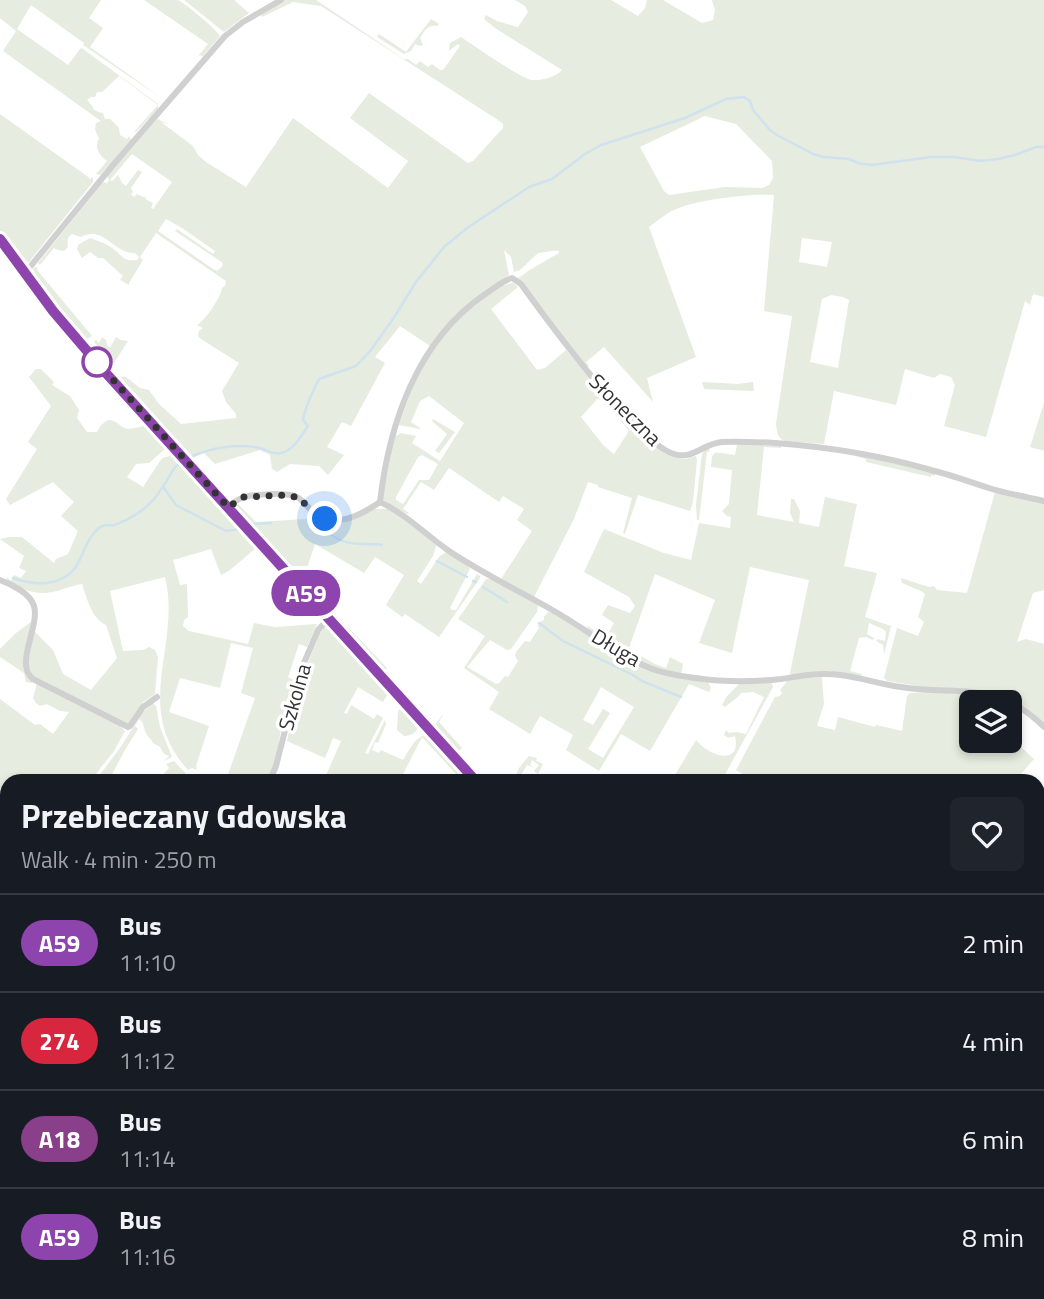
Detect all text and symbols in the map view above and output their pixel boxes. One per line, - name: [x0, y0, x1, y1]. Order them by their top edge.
- unlabelled marker: [82, 347, 112, 377]
- street label: Słoneczna: [582, 366, 670, 453]
- your location: [307, 501, 342, 536]
- line badge: A59: [266, 570, 346, 616]
- text: A59: [285, 575, 327, 611]
- street label: Długa: [586, 620, 648, 675]
- street label: Szkolna: [269, 659, 319, 734]
- map controls: [959, 690, 1022, 753]
- button: layers: [959, 690, 1022, 753]
- text: Przebieczany Gdowska: [21, 791, 347, 841]
- button: heart: [950, 797, 1024, 871]
- text: Walk · 4 min · 250 m: [21, 842, 217, 877]
- text: Bus: [119, 906, 161, 945]
- text: 2 min: [962, 924, 1024, 963]
- text: A59: [39, 925, 80, 961]
- text: 11:10: [119, 945, 176, 980]
- text: Bus: [119, 1004, 161, 1043]
- text: 4 min: [962, 1022, 1024, 1061]
- text: 274: [39, 1023, 80, 1059]
- text: 11:12: [119, 1043, 176, 1078]
- text: Bus: [119, 1102, 161, 1141]
- text: 6 min: [962, 1120, 1024, 1159]
- text: A18: [39, 1121, 80, 1157]
- text: 11:14: [119, 1141, 176, 1176]
- text: Bus: [119, 1200, 161, 1239]
- text: 8 min: [962, 1218, 1024, 1257]
- text: A59: [39, 1219, 80, 1255]
- text: 11:16: [119, 1239, 176, 1274]

